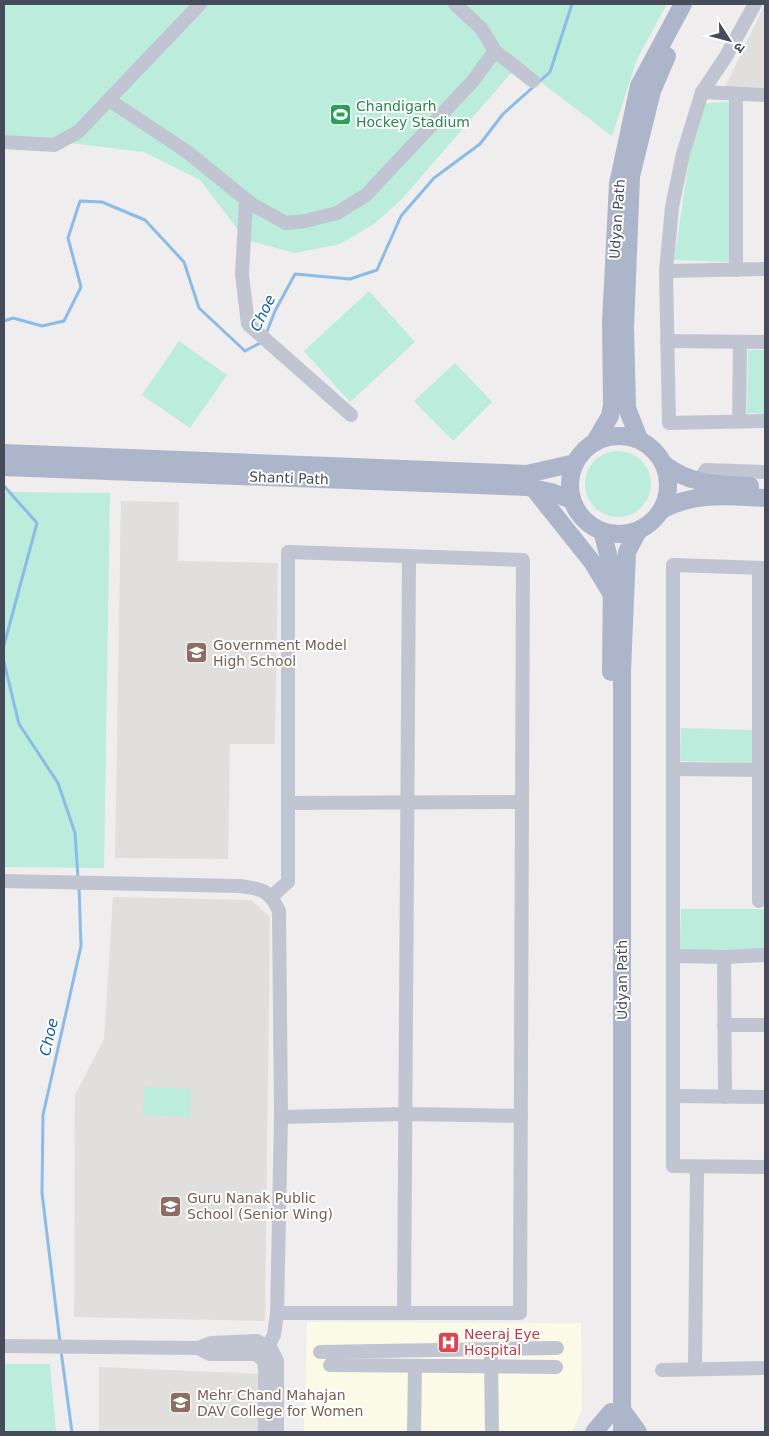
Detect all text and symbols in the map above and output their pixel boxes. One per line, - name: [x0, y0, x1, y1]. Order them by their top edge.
- north arrow: [704, 15, 754, 65]
- text: उ: [730, 40, 748, 56]
- place label: Chandigarh Hockey Stadium: [356, 98, 470, 130]
- sports icon: Chandigarh Hockey Stadium: [328, 102, 352, 126]
- street label: Udyan Path: [606, 179, 628, 259]
- water label: Choe: [246, 292, 280, 334]
- street label: Shanti Path: [249, 469, 329, 487]
- place label: Government Model High School: [213, 637, 347, 669]
- school or university icon: Government Model High School: [185, 641, 209, 665]
- street label: Udyan Path: [614, 940, 630, 1020]
- water label: Choe: [36, 1016, 62, 1058]
- place label: Guru Nanak Public School (Senior Wing): [187, 1190, 333, 1222]
- school or university icon: Guru Nanak Public School (Senior Wing): [159, 1194, 183, 1218]
- place label: Neeraj Eye Hospital: [464, 1326, 540, 1358]
- hospital icon: Neeraj Eye Hospital: [436, 1330, 460, 1354]
- place label: Mehr Chand Mahajan DAV College for Women: [197, 1387, 363, 1419]
- school or university icon: Mehr Chand Mahajan DAV College for Women: [169, 1391, 193, 1415]

